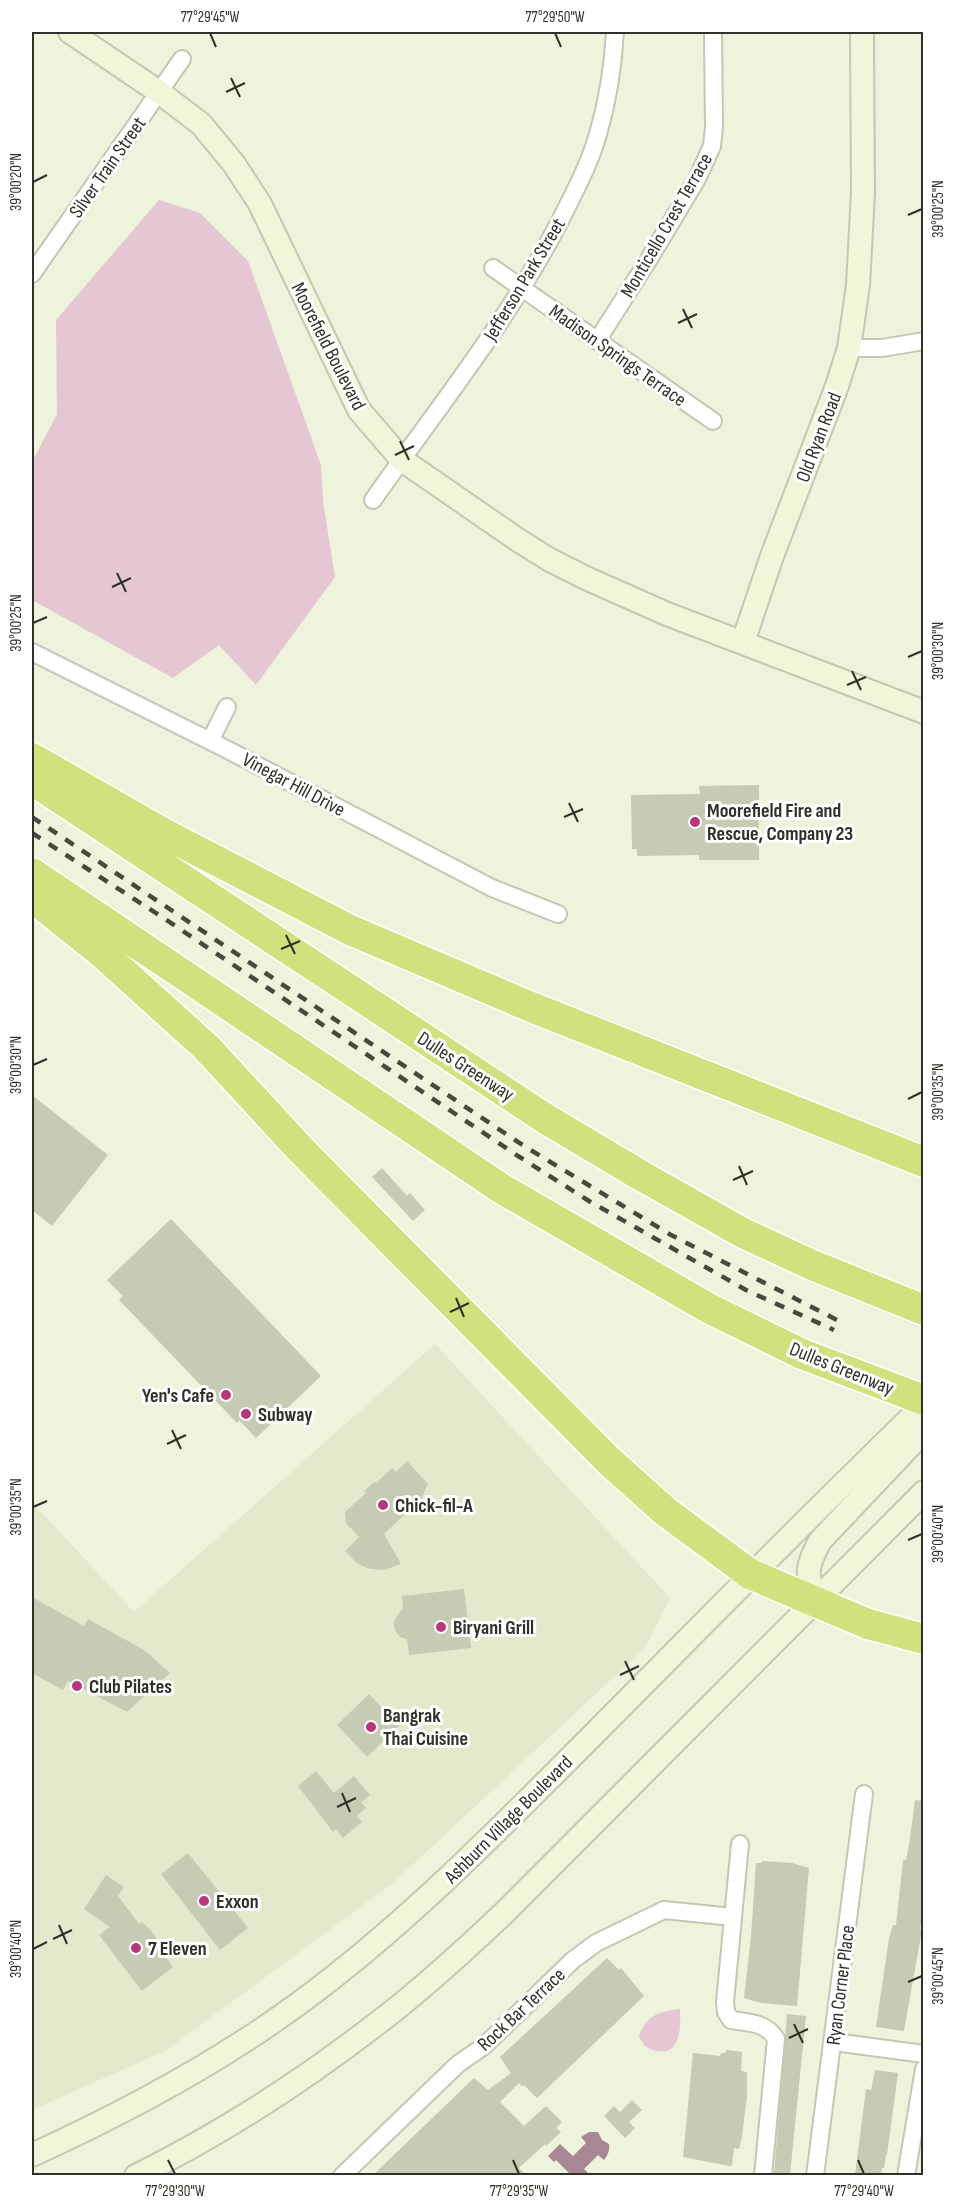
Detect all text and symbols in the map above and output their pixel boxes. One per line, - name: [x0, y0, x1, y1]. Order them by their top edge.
- text: 77°29'45"W: [181, 8, 240, 27]
- text: 77°29'50"W: [525, 8, 585, 27]
- street label: Silver Train Street: [64, 112, 151, 223]
- street label: Monticello Crest Terrace: [616, 149, 718, 302]
- text: 39°00'20"N: [7, 153, 26, 211]
- text: 39°00'25"N: [929, 180, 948, 238]
- street label: Jefferson Park Street: [478, 214, 571, 346]
- street label: Moorefield Boulevard: [286, 279, 371, 414]
- street label: Madison Springs Terrace: [544, 300, 691, 412]
- street label: Old Ryan Road: [791, 389, 847, 486]
- text: 39°00'25"N: [7, 594, 26, 652]
- text: 39°00'30"N: [929, 622, 948, 680]
- street label: Vinegar Hill Drive: [238, 748, 349, 822]
- place label: Moorefield Fire and Rescue, Company 23: [707, 799, 853, 846]
- marker: Moorefield Fire and Rescue, Company 23: [688, 815, 702, 829]
- street label: Dulles Greenway: [413, 1027, 518, 1107]
- text: 39°00'30"N: [7, 1036, 26, 1094]
- text: 39°00'35"N: [929, 1063, 948, 1121]
- street label: Dulles Greenway: [786, 1337, 898, 1401]
- place label: Yen's Cafe: [142, 1384, 214, 1408]
- marker: Yen's Cafe: [219, 1388, 233, 1402]
- place label: Subway: [258, 1403, 313, 1427]
- marker: Subway: [239, 1407, 253, 1421]
- text: 39°00'35"N: [7, 1478, 26, 1536]
- place label: Chick-fil-A: [395, 1494, 473, 1518]
- marker: Chick-fil-A: [376, 1498, 390, 1512]
- text: 39°00'40"N: [929, 1505, 948, 1563]
- place label: Biryani Grill: [453, 1616, 534, 1640]
- marker: Biryani Grill: [434, 1620, 448, 1634]
- place label: Club Pilates: [89, 1675, 172, 1699]
- marker: Club Pilates: [70, 1679, 84, 1693]
- place label: Bangrak Thai Cuisine: [383, 1704, 468, 1751]
- marker: Bangrak Thai Cuisine: [364, 1720, 378, 1734]
- street label: Ashburn Village Boulevard: [439, 1751, 578, 1890]
- place label: Exxon: [216, 1890, 259, 1914]
- marker: Exxon: [197, 1894, 211, 1908]
- text: 39°00'40"N: [7, 1920, 26, 1978]
- street label: Ryan Corner Place: [822, 1924, 860, 2046]
- place label: 7 Eleven: [148, 1937, 207, 1961]
- marker: 7 Eleven: [129, 1941, 143, 1955]
- text: 39°00'45"N: [929, 1947, 948, 2005]
- street label: Rock Bar Terrace: [473, 1963, 571, 2056]
- text: 77°29'30"W: [145, 2182, 205, 2201]
- text: 77°29'35"W: [490, 2182, 549, 2201]
- text: 77°29'40"W: [834, 2182, 894, 2201]

